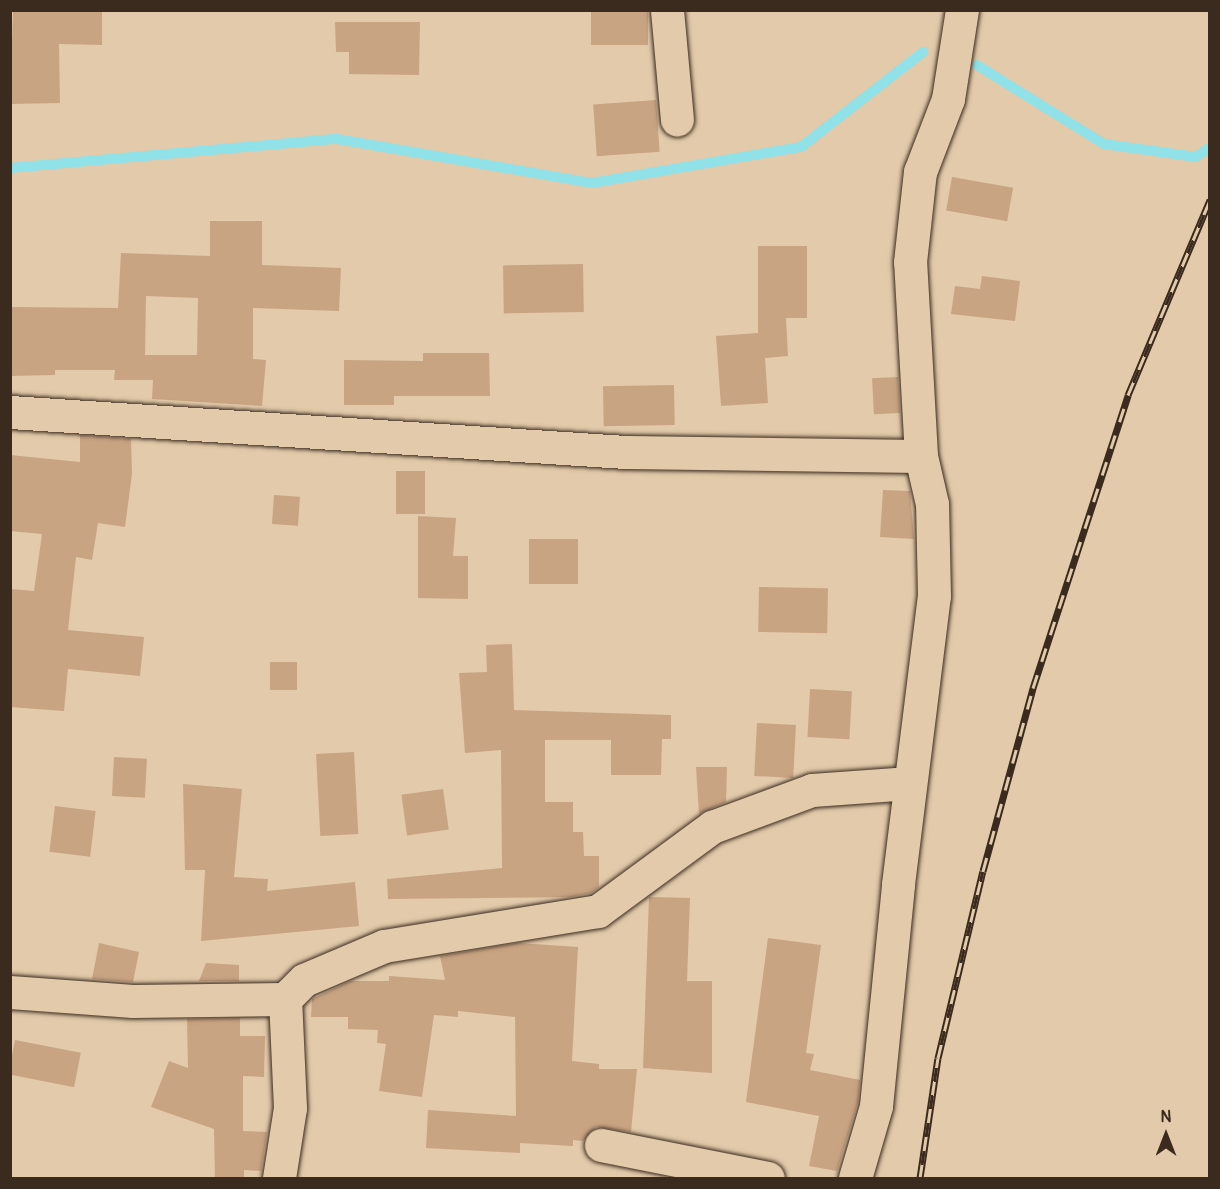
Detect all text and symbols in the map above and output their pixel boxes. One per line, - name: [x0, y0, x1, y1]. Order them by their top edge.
- north arrow: [1136, 1105, 1196, 1165]
- text: N: [1161, 1107, 1171, 1127]

